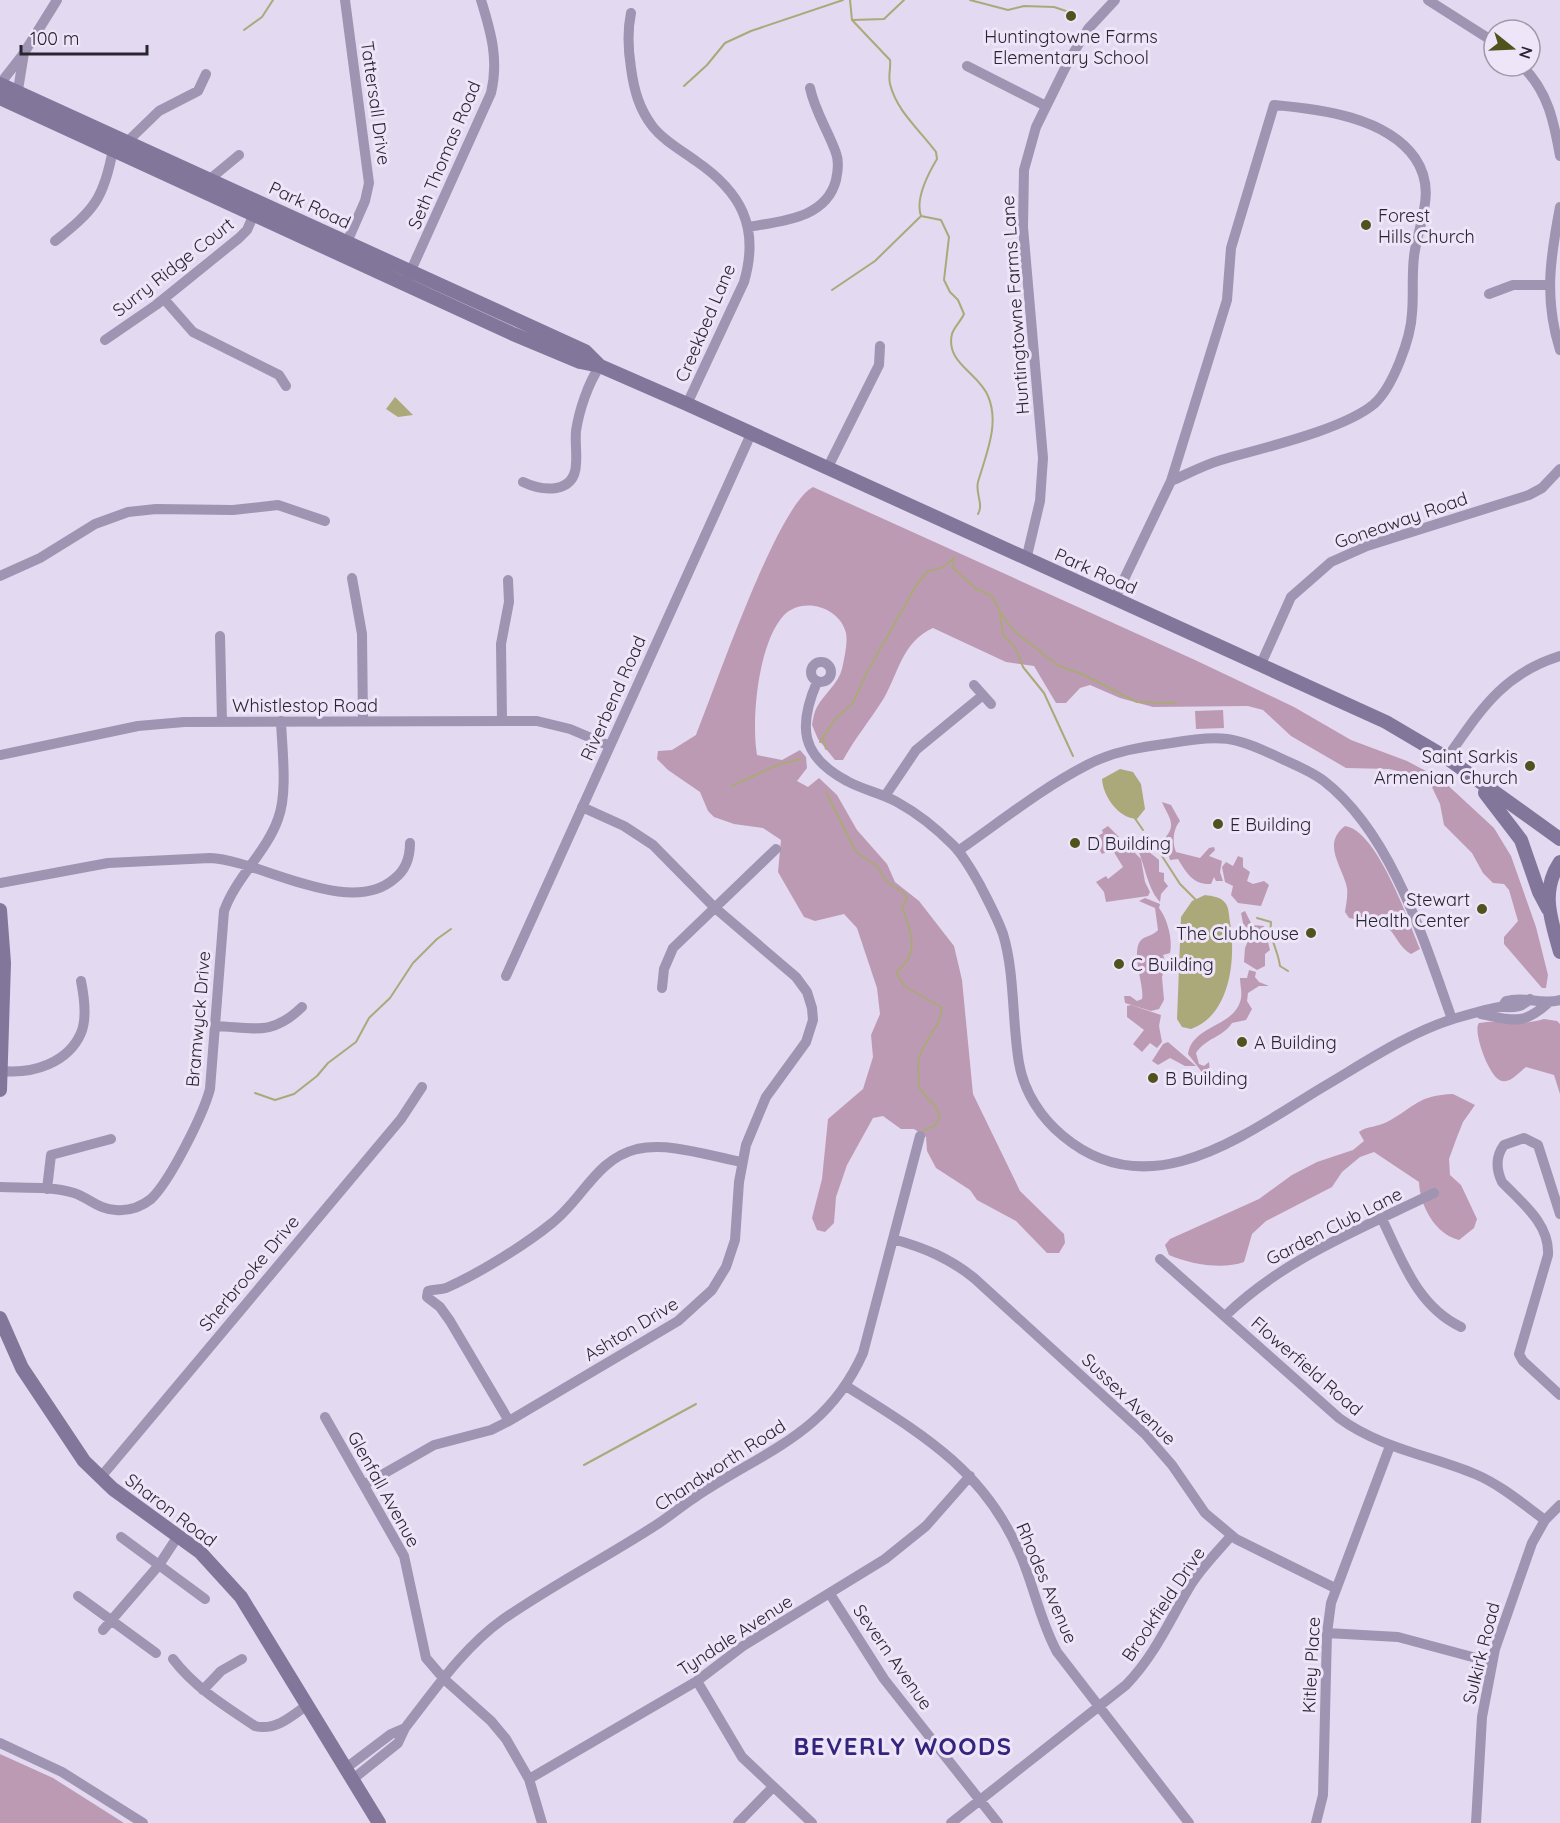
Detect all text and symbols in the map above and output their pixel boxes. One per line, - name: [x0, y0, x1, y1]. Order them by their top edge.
- marker: Huntingtowne Farms Elementary School: [1064, 9, 1078, 23]
- scale bar: [21, 18, 147, 56]
- north arrow: [1482, 18, 1542, 78]
- place label: Huntingtowne Farms Elementary School: [984, 25, 1158, 69]
- text: 100 m: [30, 27, 79, 50]
- street label: Tattersall Drive: [356, 39, 396, 167]
- text: N: [1515, 44, 1538, 61]
- street label: Seth Thomas Road: [402, 77, 486, 233]
- street label: Park Road: [265, 176, 355, 234]
- street label: Huntingtowne Farms Lane: [996, 195, 1034, 415]
- place label: Forest Hills Church: [1378, 204, 1475, 248]
- street label: Surry Ridge Court: [108, 212, 238, 322]
- marker: Forest Hills Church: [1359, 218, 1373, 232]
- street label: Creekbed Lane: [670, 260, 740, 386]
- street label: Goneaway Road: [1331, 486, 1471, 554]
- street label: Park Road: [1051, 543, 1141, 599]
- street label: Riverbend Road: [575, 632, 651, 764]
- street label: Whistlestop Road: [232, 694, 378, 717]
- place label: Saint Sarkis Armenian Church: [1374, 745, 1518, 789]
- marker: Saint Sarkis Armenian Church: [1523, 759, 1537, 773]
- place label: E Building: [1230, 813, 1311, 836]
- marker: E Building: [1211, 817, 1225, 831]
- place label: D Building: [1087, 832, 1171, 855]
- marker: D Building: [1068, 836, 1082, 850]
- place label: Stewart Health Center: [1355, 888, 1470, 932]
- marker: Stewart Health Center: [1475, 902, 1489, 916]
- place label: The Clubhouse: [1176, 922, 1299, 945]
- marker: The Clubhouse: [1304, 926, 1318, 940]
- street label: Bramwyck Drive: [181, 950, 215, 1088]
- place label: C Building: [1131, 953, 1214, 976]
- marker: C Building: [1112, 957, 1126, 971]
- place label: A Building: [1254, 1031, 1337, 1054]
- marker: A Building: [1235, 1035, 1249, 1049]
- place label: B Building: [1165, 1067, 1248, 1090]
- marker: B Building: [1146, 1071, 1160, 1085]
- street label: Garden Club Lane: [1262, 1182, 1406, 1270]
- street label: Sherbrooke Drive: [194, 1210, 304, 1336]
- street label: Ashton Drive: [580, 1292, 682, 1366]
- street label: Flowerfield Road: [1246, 1311, 1368, 1421]
- street label: Sussex Avenue: [1077, 1348, 1181, 1450]
- street label: Chandworth Road: [650, 1414, 790, 1516]
- street label: Glenfall Avenue: [343, 1427, 425, 1551]
- street label: Sharon Road: [121, 1468, 221, 1552]
- street label: Rhodes Avenue: [1011, 1519, 1083, 1647]
- street label: Brookfield Drive: [1116, 1542, 1210, 1666]
- street label: Tyndale Avenue: [673, 1589, 797, 1681]
- street label: Severn Avenue: [848, 1600, 938, 1714]
- street label: Sulkirk Road: [1457, 1600, 1505, 1706]
- street label: Kitley Place: [1297, 1616, 1325, 1714]
- district label: BEVERLY WOODS: [794, 1731, 1012, 1761]

